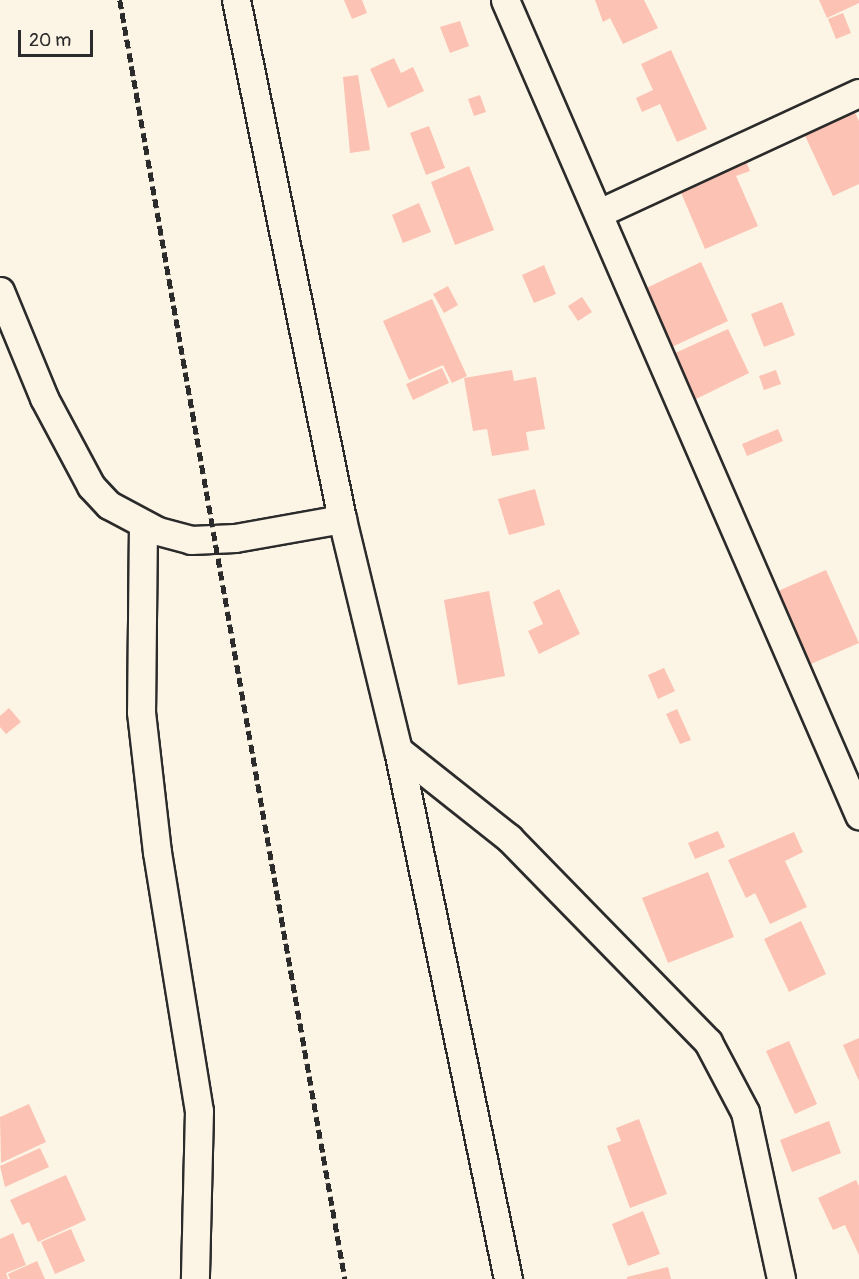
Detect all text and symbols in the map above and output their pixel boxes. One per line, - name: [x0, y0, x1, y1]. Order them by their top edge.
- scale bar: [21, 18, 96, 56]
- text: 20 m: [29, 29, 71, 52]

